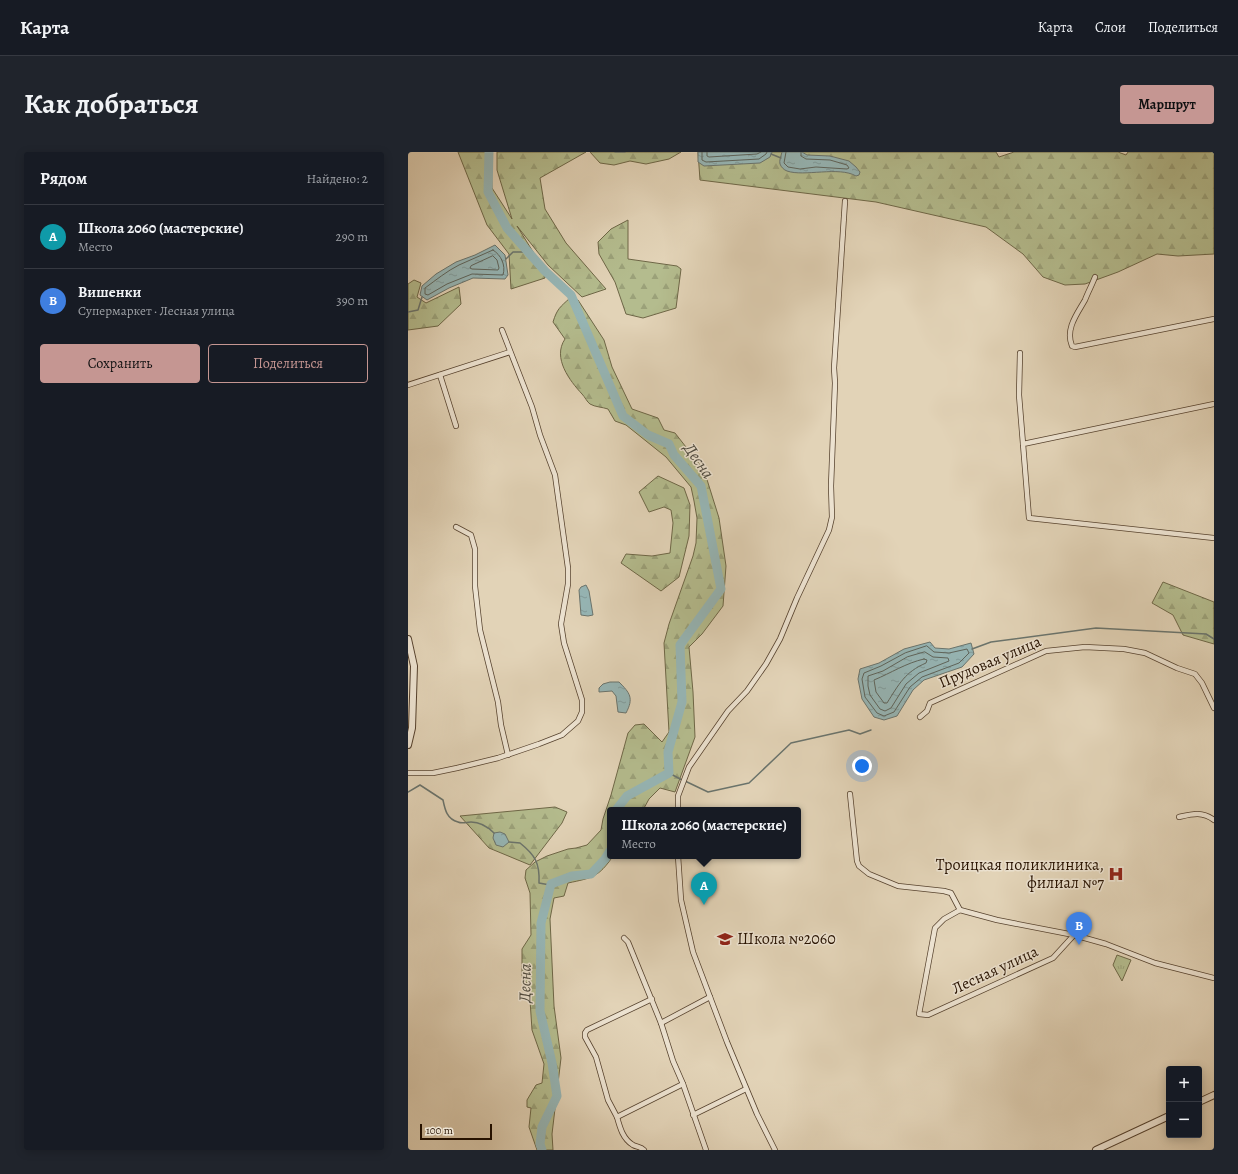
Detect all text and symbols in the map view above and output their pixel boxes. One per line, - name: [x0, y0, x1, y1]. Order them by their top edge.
- text: Карта: [20, 15, 69, 41]
- text: Карта: [1038, 18, 1073, 37]
- text: Слои: [1095, 18, 1126, 37]
- text: Поделиться: [1148, 18, 1218, 37]
- text: Как добраться: [24, 85, 199, 123]
- button: Маршрут: [1120, 85, 1214, 124]
- text: Рядом: [40, 167, 87, 190]
- text: Найдено: 2: [307, 170, 368, 187]
- text: Школа 2060 (мастерские): [78, 218, 244, 238]
- text: A: [49, 228, 57, 245]
- text: 290 m: [336, 228, 368, 245]
- text: Место: [78, 238, 113, 255]
- text: Вишенки: [78, 282, 141, 302]
- text: B: [49, 292, 57, 309]
- text: 390 m: [336, 292, 368, 309]
- text: Супермаркет · Лесная улица: [78, 302, 235, 319]
- button: Сохранить: [40, 344, 200, 383]
- button: Поделиться: [208, 344, 368, 383]
- water label: Десна: [678, 438, 720, 484]
- street label: Прудовая улица: [935, 630, 1045, 694]
- your location: [852, 756, 872, 776]
- popup: [607, 807, 801, 859]
- text: Школа 2060 (мастерские): [621, 815, 787, 835]
- text: Место: [621, 835, 656, 852]
- place label: Троицкая поликлиника, филиал №7: [936, 854, 1104, 894]
- hospital icon: Троицкая поликлиника, филиал №7: [1107, 865, 1125, 883]
- pin: A: [691, 872, 717, 905]
- pin: B: [1066, 912, 1092, 945]
- place label: Школа №2060: [737, 928, 836, 950]
- school or university icon: Школа №2060: [716, 930, 734, 948]
- street label: Лесная улица: [948, 940, 1042, 1000]
- water label: Десна: [513, 963, 537, 1004]
- map controls: [1166, 1066, 1202, 1138]
- button: +: [1166, 1066, 1202, 1102]
- button: −: [1166, 1102, 1202, 1138]
- scale bar: [420, 1122, 492, 1141]
- text: 100 m: [426, 1123, 453, 1138]

